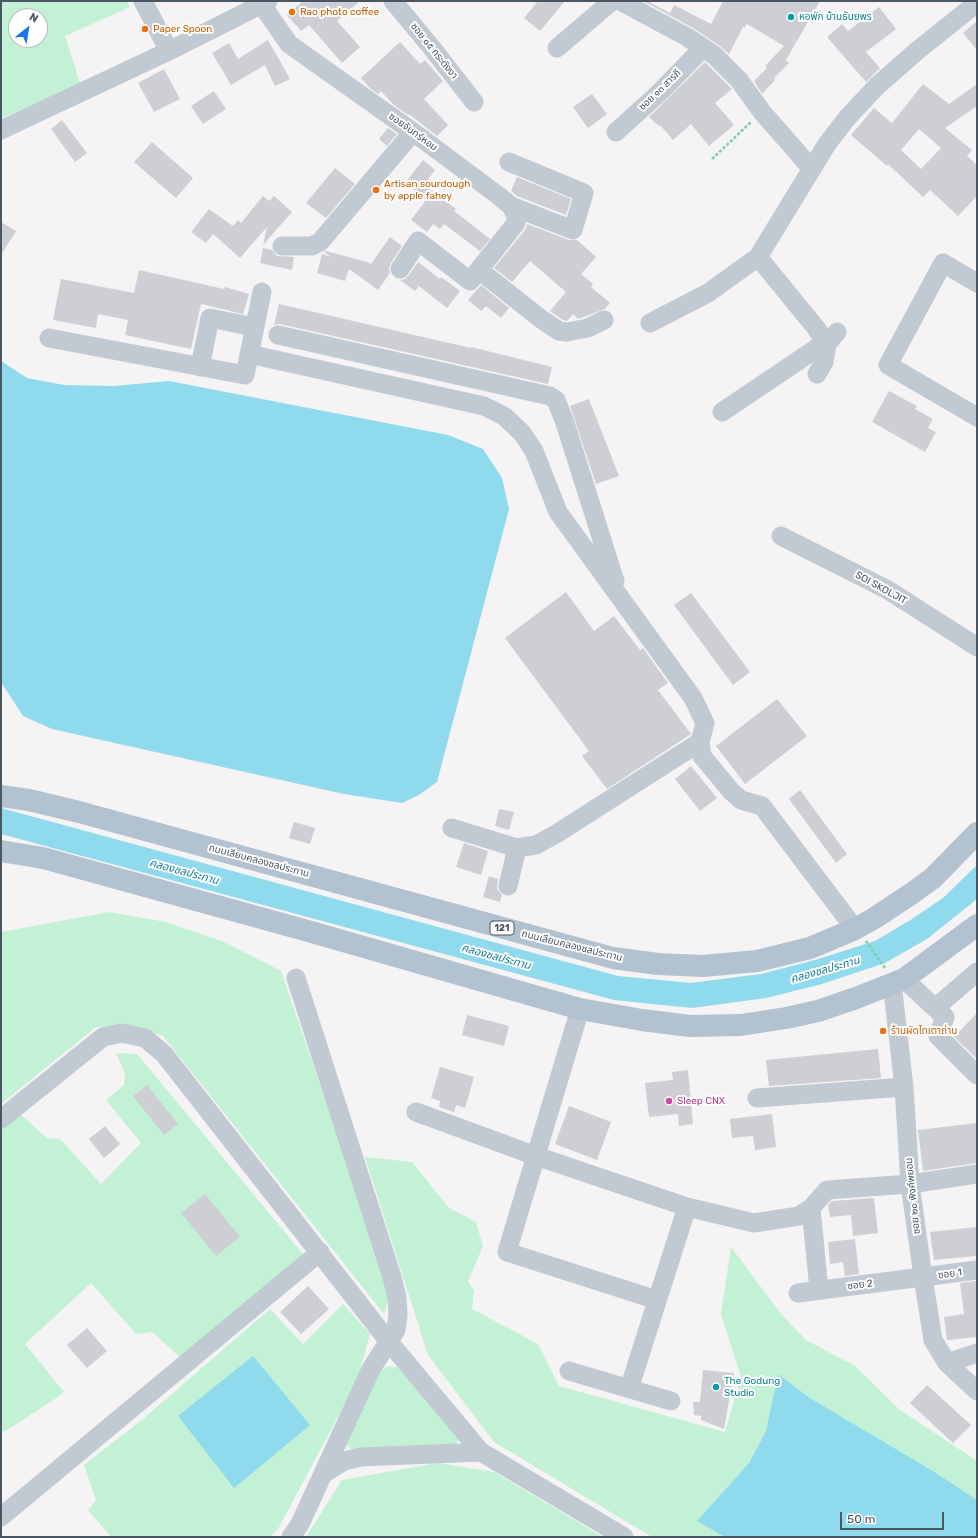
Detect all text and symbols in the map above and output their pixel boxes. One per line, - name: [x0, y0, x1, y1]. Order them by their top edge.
- place label: Rao photo coffee: [300, 6, 379, 18]
- marker: Rao photo coffee: [287, 7, 297, 17]
- north arrow: [8, 8, 48, 48]
- text: N: [27, 10, 40, 26]
- place label: หอพัก บ้านธันยพร: [799, 11, 872, 23]
- marker: หอพัก บ้านธันยพร: [786, 12, 796, 22]
- street label: ซอย ๐๕ กระดังงา: [408, 21, 460, 81]
- place label: Paper Spoon: [153, 23, 212, 35]
- marker: Paper Spoon: [140, 24, 150, 34]
- street label: ซอย ๑๓ สารภี: [636, 67, 684, 113]
- street label: ซอยจันทร์หอม: [386, 110, 440, 154]
- place label: Artisan sourdough by apple fahey: [384, 178, 470, 202]
- marker: Artisan sourdough by apple fahey: [371, 185, 381, 195]
- street label: SOI SKOLJIT: [853, 569, 909, 607]
- street label: ถนนเลียบคลองชลประทาน: [207, 842, 311, 880]
- water label: คลองชลประทาน: [148, 856, 220, 888]
- road number: 121: [490, 921, 514, 935]
- street label: ถนนเลียบคลองชลประทาน: [520, 928, 624, 964]
- water label: คลองชลประทาน: [460, 941, 532, 973]
- water label: คลองชลประทาน: [789, 954, 861, 986]
- place label: ร้านผัดไทเตาถ่าน: [891, 1025, 957, 1037]
- marker: ร้านผัดไทเตาถ่าน: [878, 1026, 888, 1036]
- place label: Sleep CNX: [677, 1095, 725, 1107]
- marker: Sleep CNX: [664, 1096, 674, 1106]
- street label: ซอย ๒๐ พิงค์พยอม: [903, 1157, 923, 1235]
- street label: ซอย 1: [937, 1266, 963, 1282]
- street label: ซอย 2: [847, 1277, 873, 1293]
- place label: The Godung Studio: [724, 1375, 780, 1398]
- marker: The Godung Studio: [711, 1382, 721, 1392]
- scale bar: [842, 1504, 946, 1530]
- text: 50 m: [847, 1512, 875, 1526]

